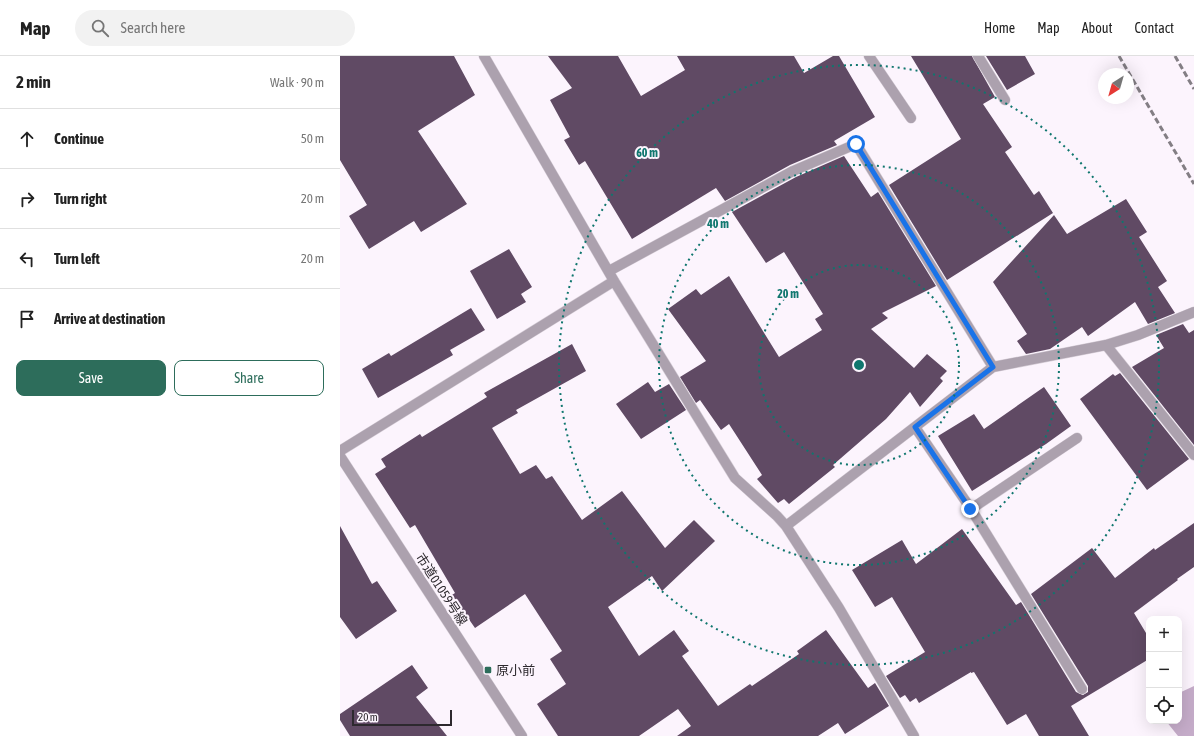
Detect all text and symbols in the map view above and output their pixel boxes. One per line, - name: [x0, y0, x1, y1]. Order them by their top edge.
- search box: [75, 10, 355, 46]
- text: Map: [20, 17, 51, 39]
- icon: search: [89, 17, 111, 39]
- text: Search here: [121, 19, 185, 36]
- text: Home: [984, 20, 1015, 36]
- text: Map: [1037, 20, 1060, 36]
- text: About: [1082, 20, 1113, 36]
- text: Contact: [1135, 20, 1174, 36]
- north arrow: [1098, 68, 1134, 104]
- text: 2 min: [16, 72, 51, 92]
- text: Walk · 90 m: [270, 75, 324, 90]
- icon: ahead: [16, 128, 38, 150]
- text: Continue: [54, 130, 104, 147]
- text: 50 m: [301, 131, 324, 146]
- route start: [847, 135, 865, 153]
- text: 60 m: [636, 146, 658, 160]
- icon: right: [16, 188, 38, 210]
- text: Turn right: [54, 190, 107, 207]
- text: 20 m: [301, 191, 324, 206]
- text: 40 m: [706, 217, 729, 231]
- icon: left: [16, 248, 38, 270]
- text: Turn left: [54, 250, 100, 267]
- text: 20 m: [301, 251, 324, 266]
- text: 20 m: [777, 287, 799, 301]
- icon: arrive: [16, 308, 38, 330]
- text: Arrive at destination: [54, 310, 165, 327]
- centre of rings: [852, 358, 866, 372]
- button: Save: [16, 360, 166, 396]
- button: Share: [174, 360, 324, 396]
- route end: [961, 500, 979, 518]
- street label: 市道01059号線: [413, 551, 470, 628]
- map controls: [1146, 616, 1182, 724]
- button: +: [1146, 616, 1182, 652]
- button: −: [1146, 652, 1182, 688]
- place label: 原小前: [496, 663, 535, 678]
- marker: 原小前: [483, 665, 493, 675]
- button: locate: [1146, 688, 1182, 724]
- scale bar: [352, 708, 452, 727]
- text: 20 m: [358, 711, 378, 723]

